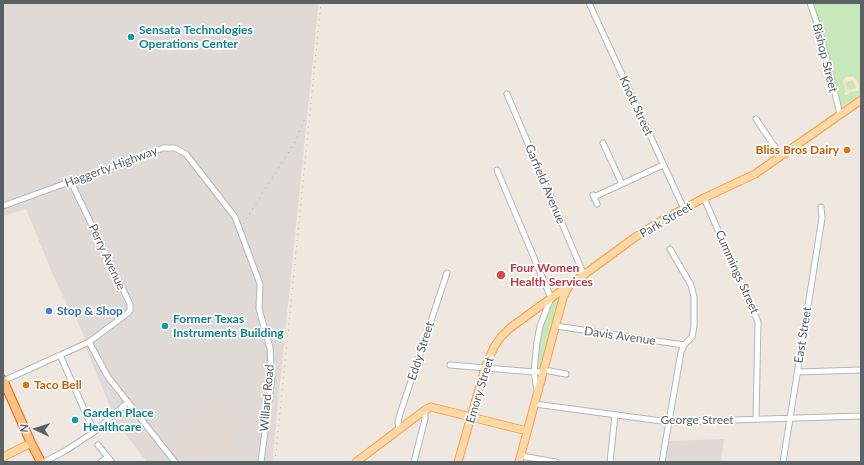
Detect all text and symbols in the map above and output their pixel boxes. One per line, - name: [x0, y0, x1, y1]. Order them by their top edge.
- street label: Bishop Street: [809, 22, 841, 94]
- place label: Sensata Technologies Operations Center: [139, 23, 253, 51]
- marker: Sensata Technologies Operations Center: [126, 32, 136, 42]
- street label: Knott Street: [616, 74, 656, 138]
- street label: Garfield Avenue: [522, 142, 568, 226]
- place label: Bliss Bros Dairy: [756, 143, 839, 157]
- street label: Haggerty Highway: [63, 144, 159, 190]
- marker: Bliss Bros Dairy: [842, 145, 852, 155]
- street label: Park Street: [637, 199, 695, 241]
- street label: Perry Avenue: [85, 222, 129, 292]
- street label: Cummings Street: [712, 228, 762, 316]
- place label: Four Women Health Services: [510, 261, 593, 289]
- marker: Four Women Health Services: [495, 269, 507, 281]
- place label: Stop & Shop: [57, 304, 123, 318]
- marker: Stop & Shop: [44, 306, 54, 316]
- street label: East Street: [791, 306, 815, 364]
- place label: Former Texas Instruments Building: [173, 312, 284, 340]
- street label: Eddy Street: [405, 320, 437, 382]
- marker: Former Texas Instruments Building: [160, 321, 170, 331]
- street label: Davis Avenue: [583, 324, 657, 348]
- street label: Emory Street: [463, 355, 497, 425]
- street label: Willard Road: [257, 364, 277, 432]
- place label: Taco Bell: [34, 378, 82, 392]
- marker: Taco Bell: [21, 380, 31, 390]
- place label: Garden Place Healthcare: [83, 406, 154, 434]
- north arrow: [16, 409, 56, 449]
- street label: George Street: [660, 413, 734, 427]
- marker: Garden Place Healthcare: [70, 415, 80, 425]
- text: N: [17, 423, 30, 433]

